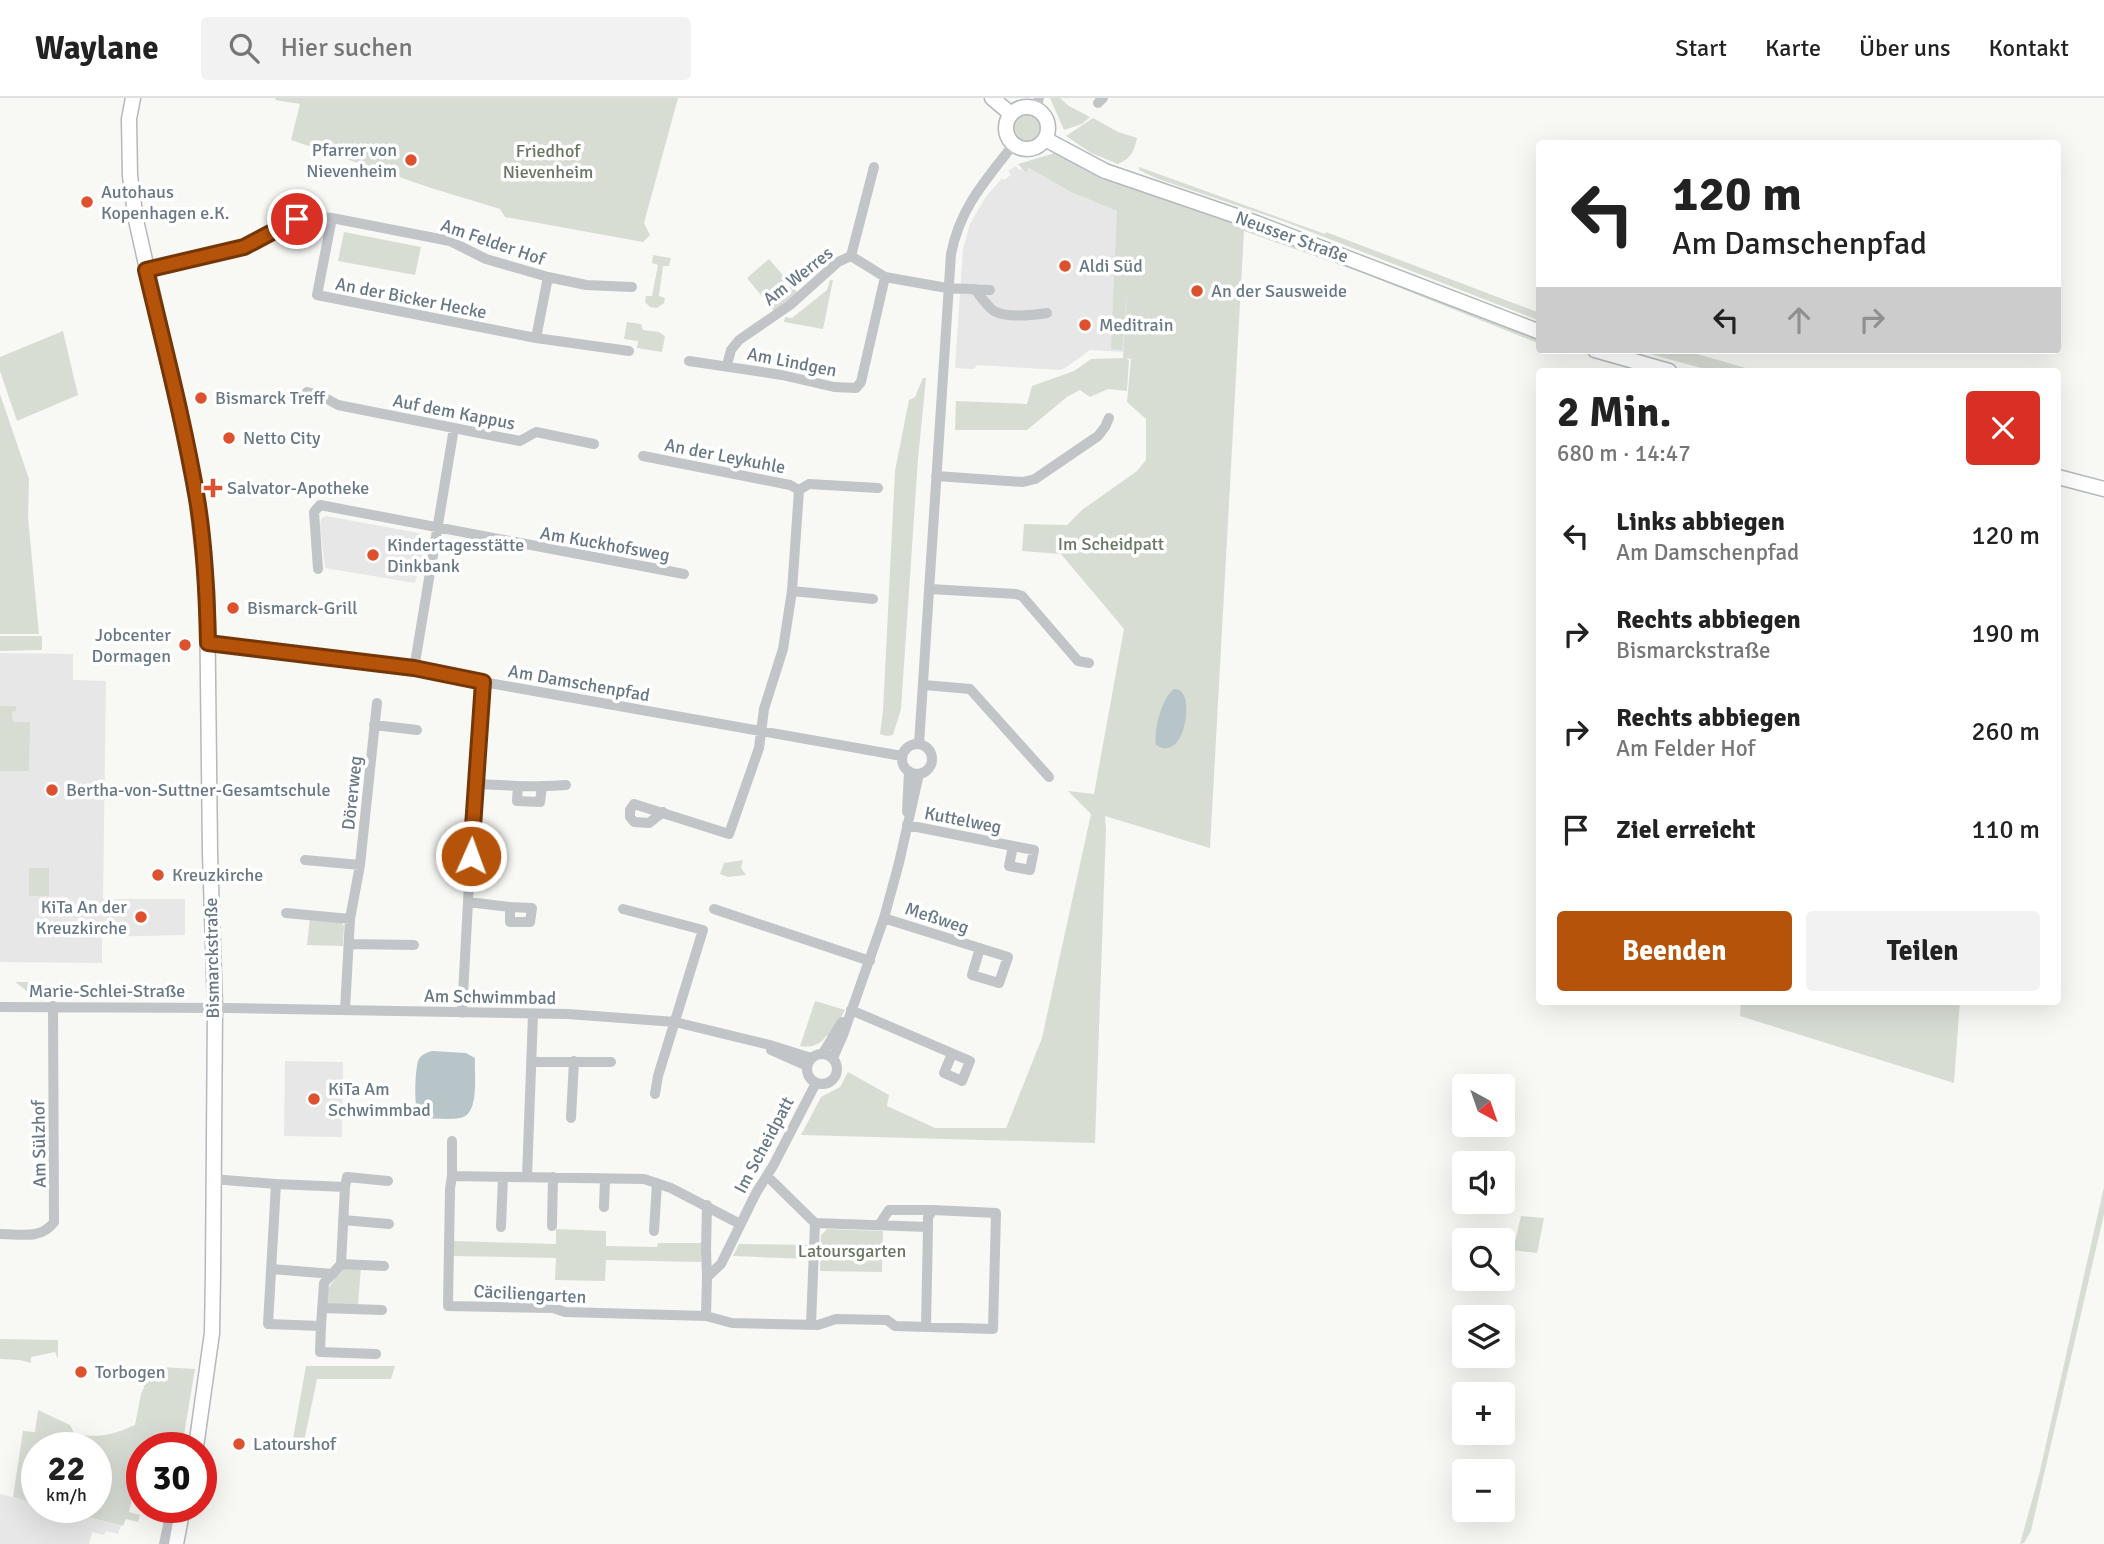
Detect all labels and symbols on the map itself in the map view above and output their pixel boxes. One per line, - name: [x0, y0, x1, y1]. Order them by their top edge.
- place label: Pfarrer von Nievenheim: [306, 139, 397, 182]
- park label: Friedhof Nievenheim: [503, 140, 593, 183]
- marker: Pfarrer von Nievenheim: [403, 152, 419, 168]
- place label: Autohaus Kopenhagen e.K.: [101, 181, 230, 224]
- pin: [267, 189, 327, 249]
- marker: Autohaus Kopenhagen e.K.: [79, 194, 95, 210]
- street label: Neusser Straße: [1232, 206, 1352, 268]
- street label: Am Felder Hof: [438, 214, 549, 270]
- street label: Am Werres: [759, 242, 837, 310]
- place label: Aldi Süd: [1079, 255, 1143, 277]
- marker: Aldi Süd: [1057, 258, 1073, 274]
- street label: An der Bicker Hecke: [333, 273, 489, 323]
- place label: An der Sausweide: [1211, 280, 1347, 302]
- marker: An der Sausweide: [1189, 283, 1205, 299]
- place label: Meditrain: [1099, 314, 1173, 336]
- marker: Meditrain: [1077, 317, 1093, 333]
- street label: Am Lindgen: [745, 343, 839, 381]
- place label: Bismarck Treff: [215, 387, 326, 409]
- street label: Auf dem Kappus: [391, 389, 517, 435]
- marker: Bismarck Treff: [193, 390, 209, 406]
- place label: Netto City: [243, 427, 321, 449]
- marker: Netto City: [221, 430, 237, 446]
- street label: An der Leykuhle: [663, 434, 787, 478]
- place label: Salvator-Apotheke: [227, 477, 369, 499]
- marker: Salvator-Apotheke: [205, 480, 221, 496]
- street label: Am Kuckhofsweg: [538, 522, 672, 566]
- park label: Im Scheidpatt: [1058, 533, 1164, 555]
- place label: Kindertagesstätte Dinkbank: [387, 534, 524, 577]
- marker: Kindertagesstätte Dinkbank: [365, 547, 381, 563]
- place label: Bismarck-Grill: [247, 597, 358, 619]
- marker: Bismarck-Grill: [225, 600, 241, 616]
- place label: Jobcenter Dormagen: [92, 624, 171, 667]
- marker: Jobcenter Dormagen: [177, 637, 193, 653]
- street label: Am Damschenpfad: [506, 660, 652, 706]
- street label: Dörerweg: [337, 755, 367, 831]
- place label: Bertha-von-Suttner-Gesamtschule: [66, 779, 330, 801]
- marker: Bertha-von-Suttner-Gesamtschule: [44, 782, 60, 798]
- street label: Kuttelweg: [923, 802, 1003, 838]
- position arrow: [434, 819, 508, 893]
- place label: Kreuzkirche: [172, 864, 263, 886]
- marker: Kreuzkirche: [150, 867, 166, 883]
- place label: KiTa An der Kreuzkirche: [36, 896, 127, 939]
- street label: Bismarckstraße: [200, 897, 224, 1019]
- street label: Meßweg: [902, 897, 972, 939]
- marker: KiTa An der Kreuzkirche: [133, 909, 149, 925]
- street label: Marie-Schlei-Straße: [29, 980, 185, 1002]
- street label: Am Schwimmbad: [424, 985, 556, 1009]
- north arrow: [1452, 1074, 1516, 1138]
- place label: KiTa Am Schwimmbad: [328, 1078, 431, 1121]
- marker: KiTa Am Schwimmbad: [306, 1091, 322, 1107]
- street label: Im Scheidpatt: [729, 1093, 799, 1197]
- street label: Am Sülzhof: [27, 1099, 51, 1188]
- park label: Latoursgarten: [798, 1240, 906, 1262]
- street label: Cäciliengarten: [473, 1280, 587, 1308]
- place label: Torbogen: [95, 1361, 166, 1383]
- marker: Torbogen: [73, 1364, 89, 1380]
- speed limit sign: 30: [126, 1432, 217, 1523]
- place label: Latourshof: [253, 1433, 337, 1455]
- marker: Latourshof: [231, 1436, 247, 1452]

